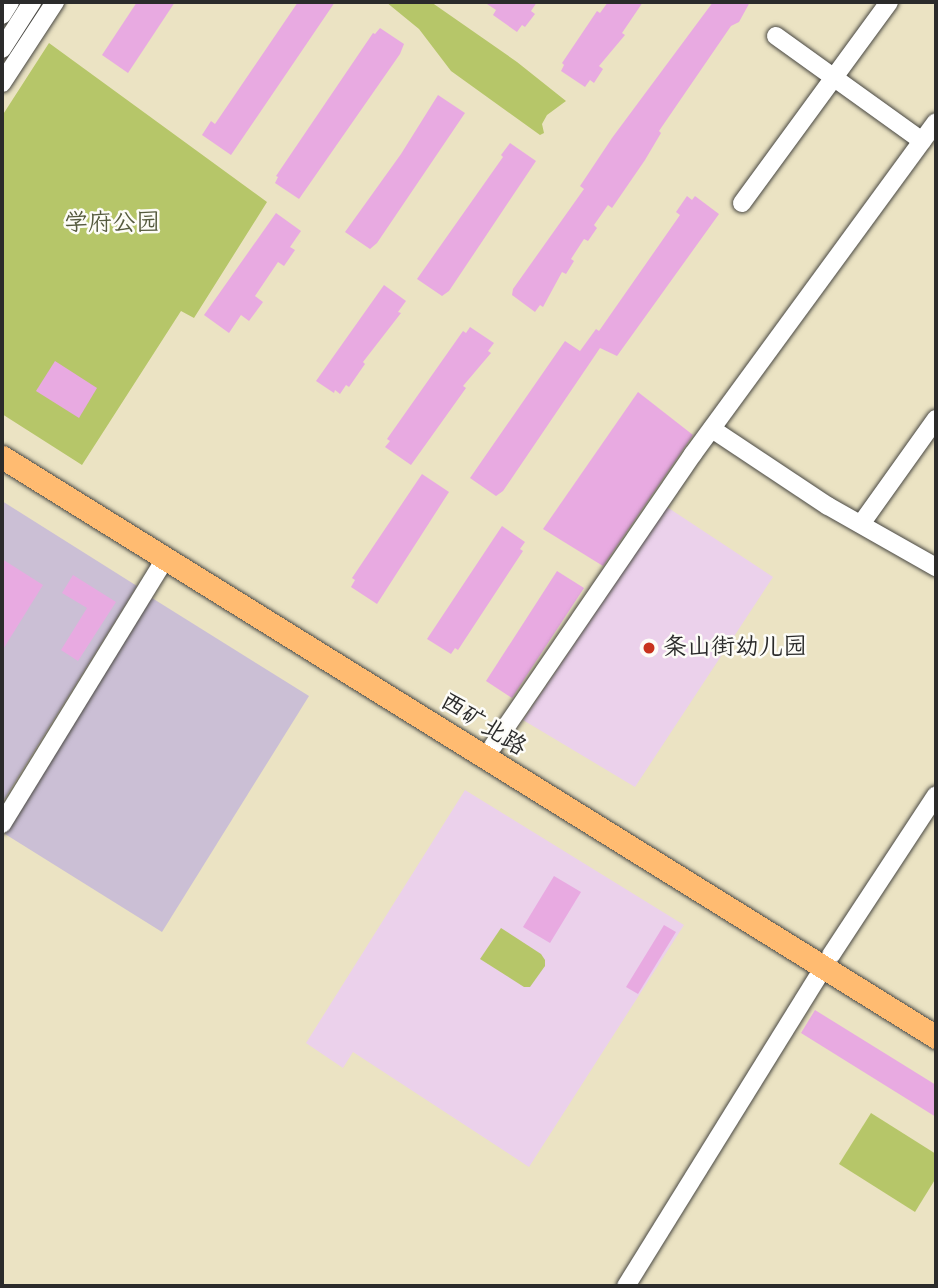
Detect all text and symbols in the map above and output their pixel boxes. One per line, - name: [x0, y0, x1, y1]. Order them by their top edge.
- park label: 学府公园: [64, 210, 160, 238]
- place label: 条山街幼儿园: [663, 634, 807, 662]
- marker: 条山街幼儿园: [641, 640, 657, 656]
- street label: 西矿北路: [435, 687, 531, 763]

